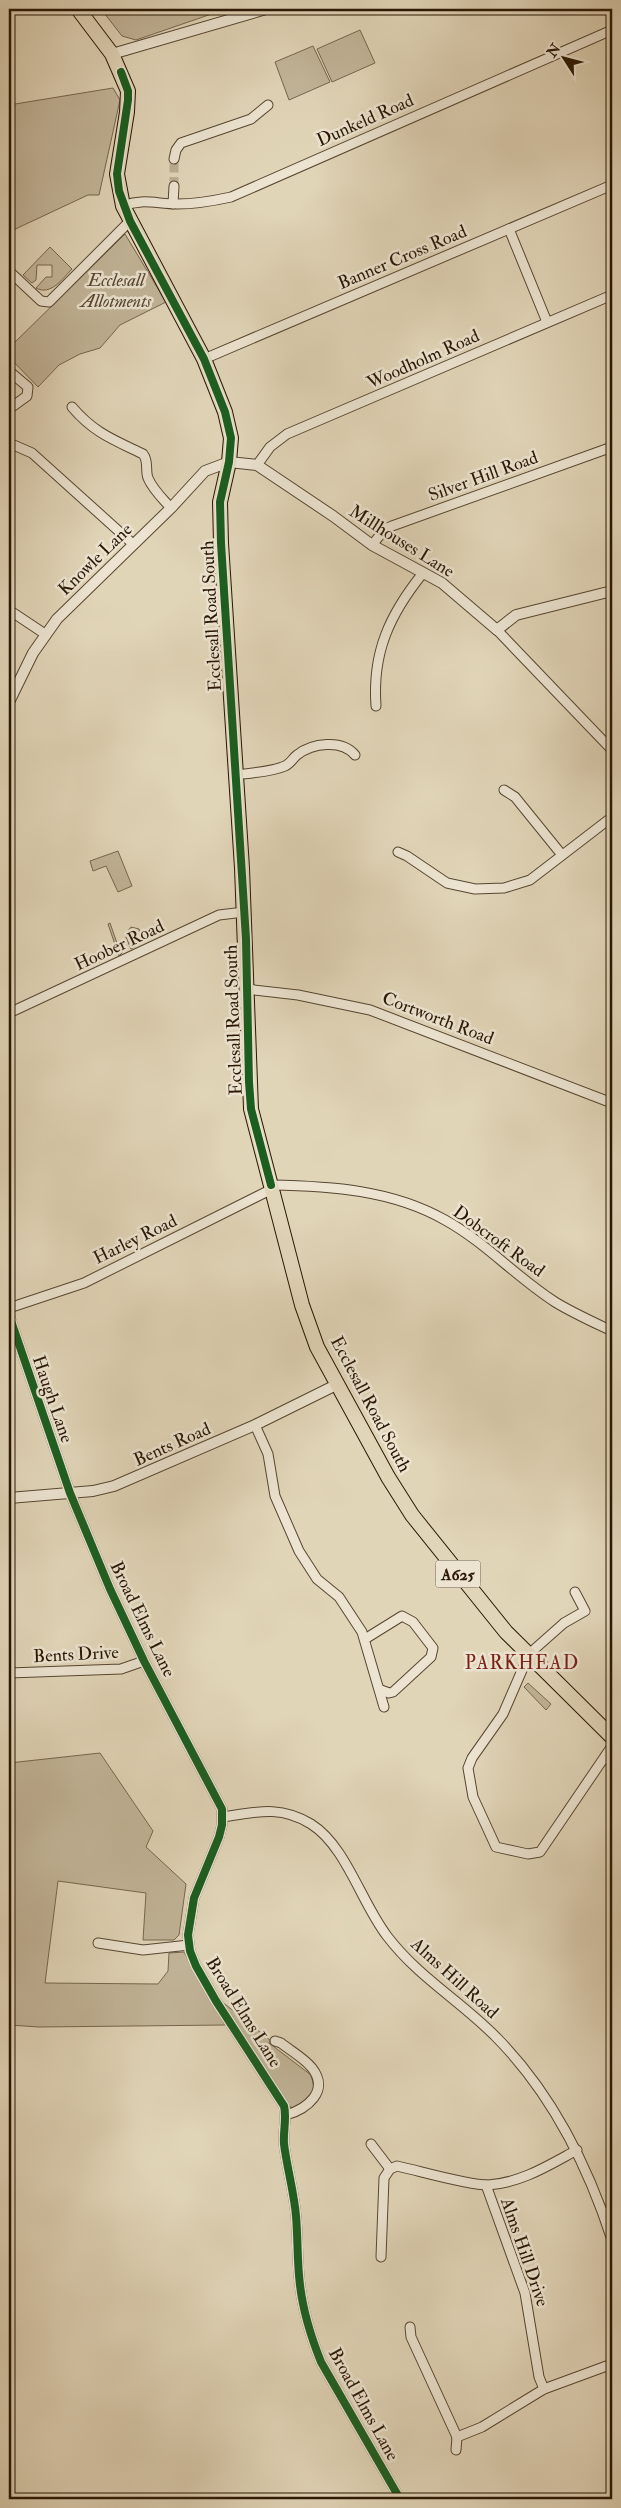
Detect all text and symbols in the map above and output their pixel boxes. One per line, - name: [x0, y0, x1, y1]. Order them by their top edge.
- north arrow: [538, 32, 588, 82]
- text: N: [543, 40, 565, 62]
- street label: Dunkeld Road: [313, 89, 417, 152]
- street label: Banner Cross Road: [334, 220, 470, 295]
- park label: Ecclesall Allotments: [79, 269, 152, 313]
- street label: Woodholm Road: [362, 324, 483, 395]
- street label: Silver Hill Road: [425, 446, 541, 507]
- street label: Millhouses Lane: [345, 500, 459, 583]
- street label: Knowle Lane: [53, 518, 138, 600]
- street label: Ecclesall Road South: [196, 540, 227, 692]
- street label: Hoober Road: [71, 915, 168, 976]
- street label: Ecclesall Road South: [219, 944, 248, 1096]
- street label: Cortworth Road: [379, 987, 497, 1050]
- street label: Dobcroft Road: [448, 1200, 549, 1282]
- street label: Harley Road: [90, 1209, 181, 1270]
- street label: Ecclesall Road South: [325, 1332, 416, 1477]
- street label: Haugh Lane: [27, 1352, 78, 1446]
- street label: Bents Road: [130, 1417, 214, 1472]
- street label: Broad Elms Lane: [105, 1558, 181, 1681]
- road number: A625: [436, 1560, 480, 1588]
- street label: Bents Drive: [33, 1641, 120, 1668]
- district label: PARKHEAD: [465, 1651, 579, 1675]
- street label: Alms Hill Road: [405, 1932, 503, 2024]
- street label: Broad Elms Lane: [200, 1953, 287, 2072]
- street label: Alms Hill Drive: [495, 2194, 554, 2310]
- street label: Broad Elms Lane: [323, 2344, 404, 2465]

